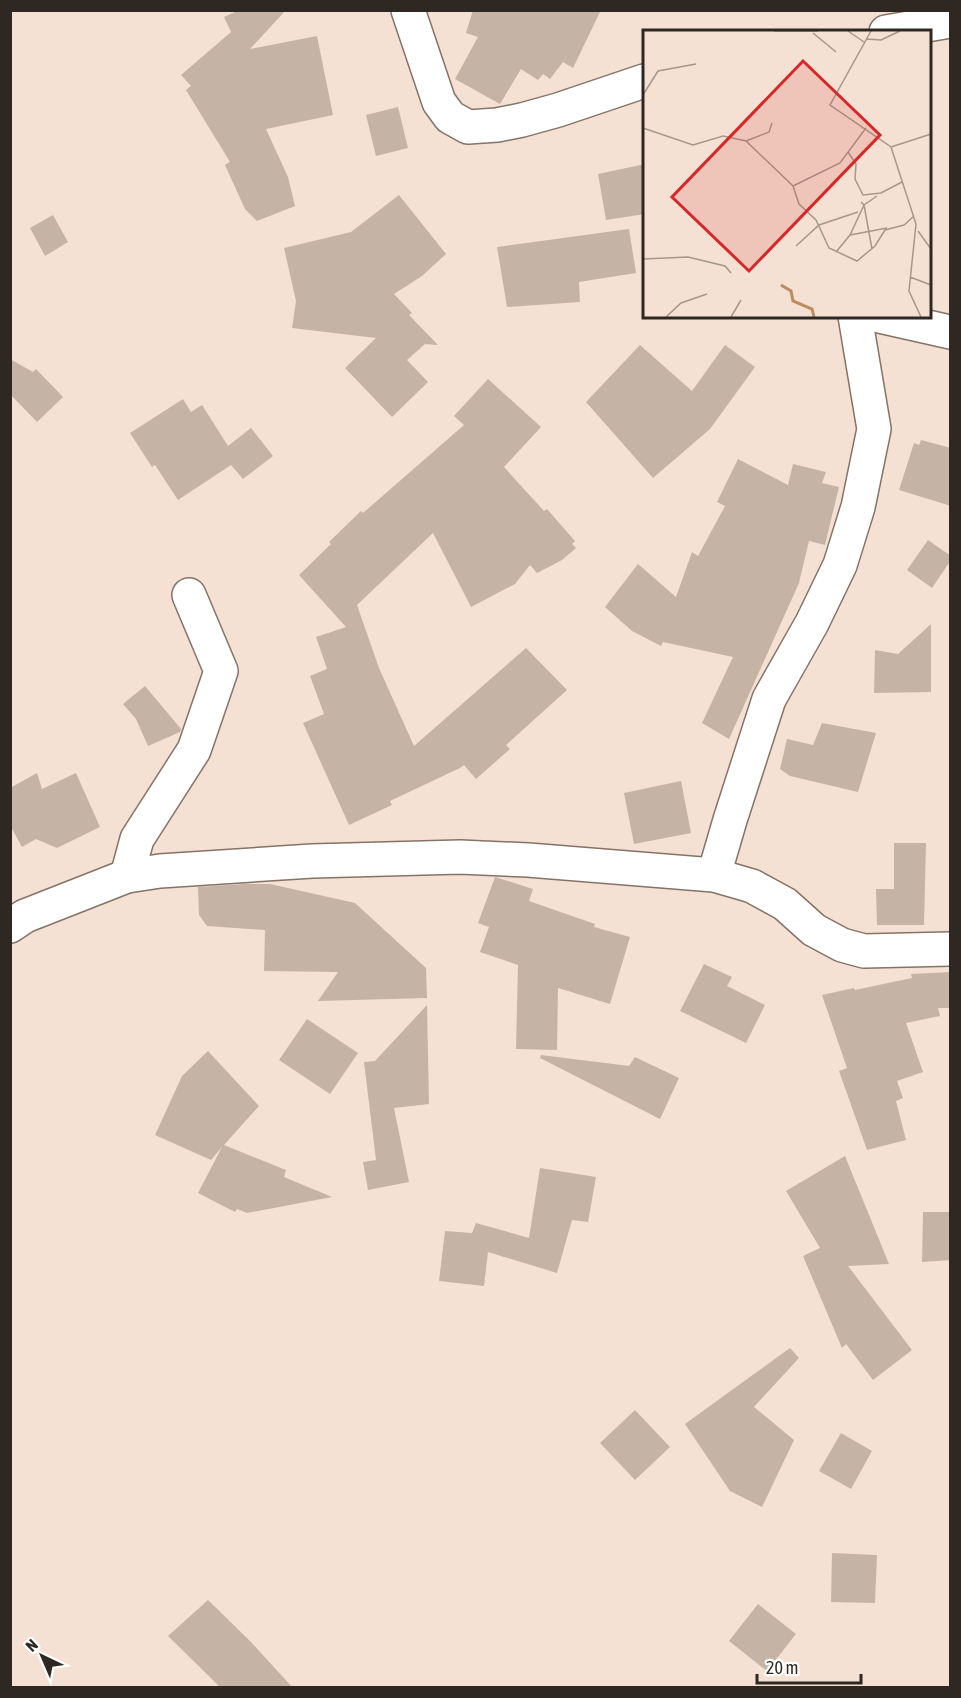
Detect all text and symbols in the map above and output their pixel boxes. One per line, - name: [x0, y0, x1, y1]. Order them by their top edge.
- inset map: [643, 30, 931, 318]
- north arrow: [12, 1626, 72, 1686]
- text: N: [22, 1635, 41, 1655]
- scale bar: [757, 1647, 860, 1685]
- text: 20 m: [766, 1657, 798, 1678]

